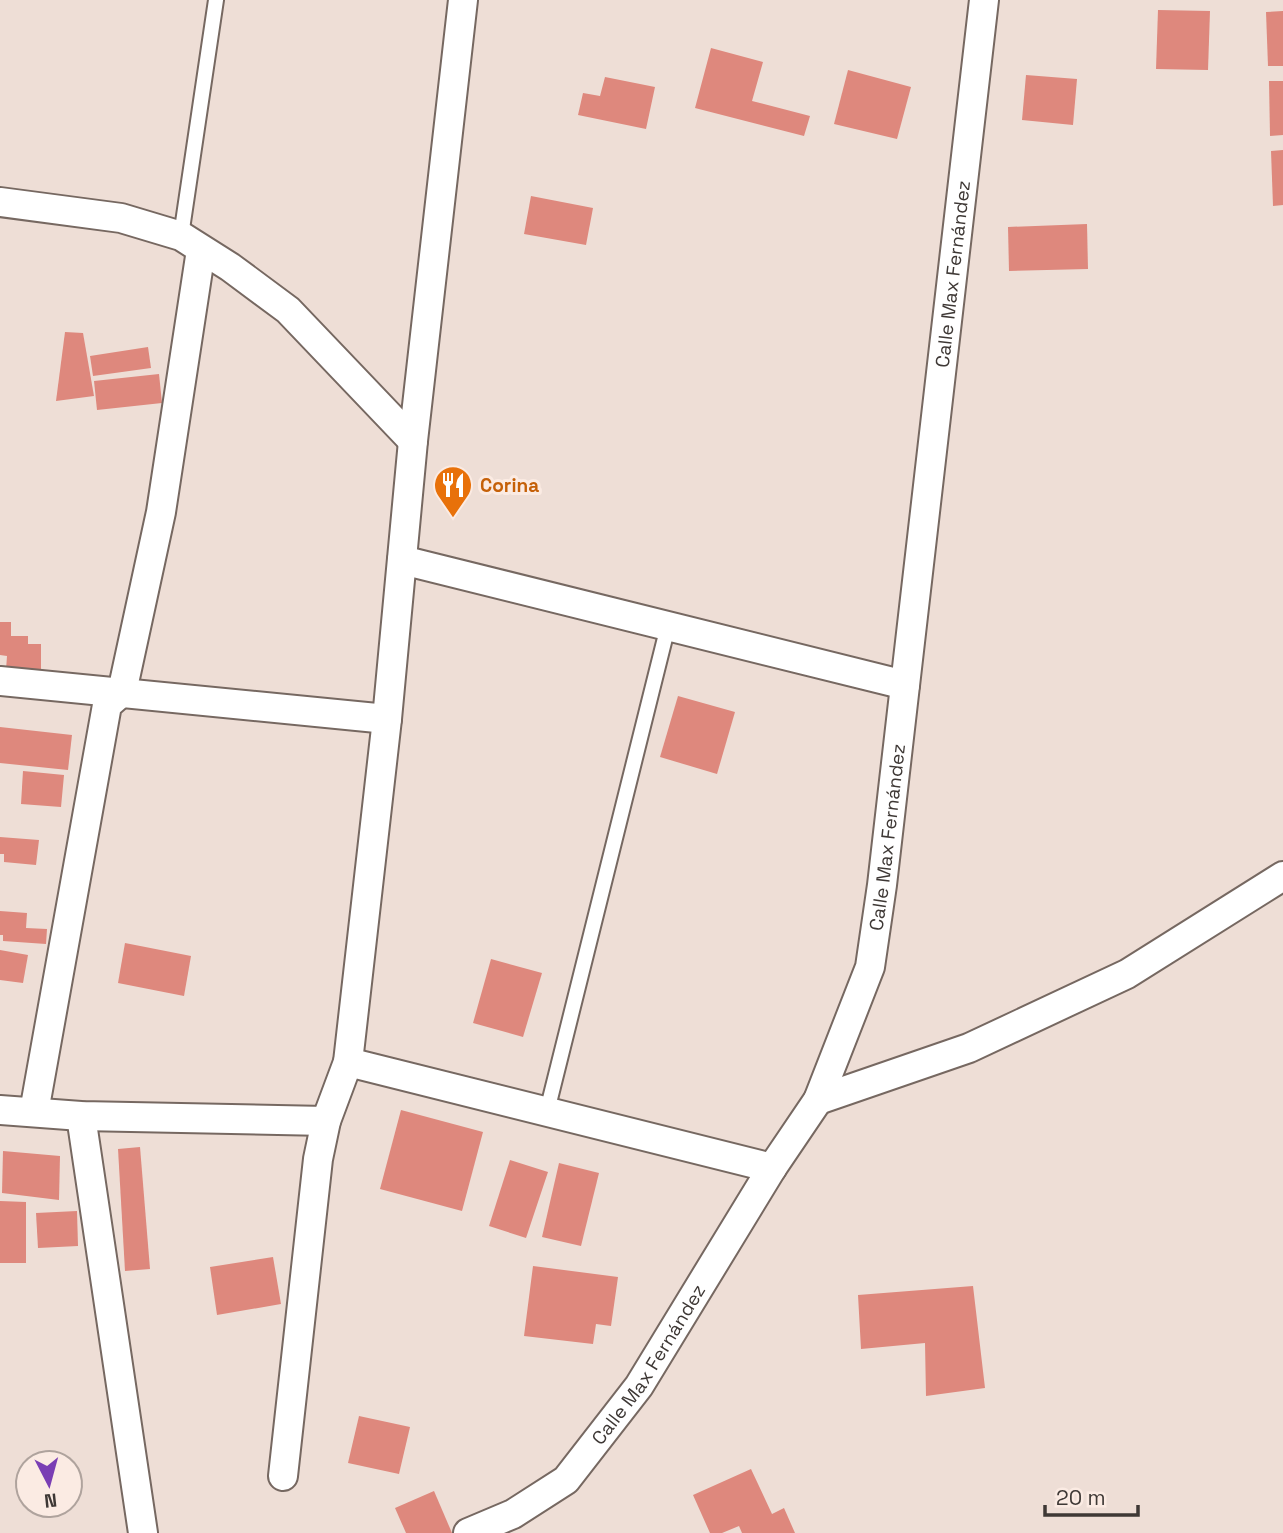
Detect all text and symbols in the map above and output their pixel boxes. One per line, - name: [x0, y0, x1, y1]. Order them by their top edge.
- street label: Calle Max Fernández: [929, 179, 976, 369]
- restaurant icon: Corina: [432, 464, 474, 519]
- place label: Corina: [480, 473, 539, 498]
- street label: Calle Max Fernández: [863, 742, 911, 932]
- street label: Calle Max Fernández: [586, 1279, 711, 1450]
- north arrow: [14, 1449, 84, 1519]
- scale bar: [1045, 1474, 1138, 1518]
- text: 20 m: [1056, 1484, 1106, 1511]
- text: N: [43, 1487, 58, 1514]

